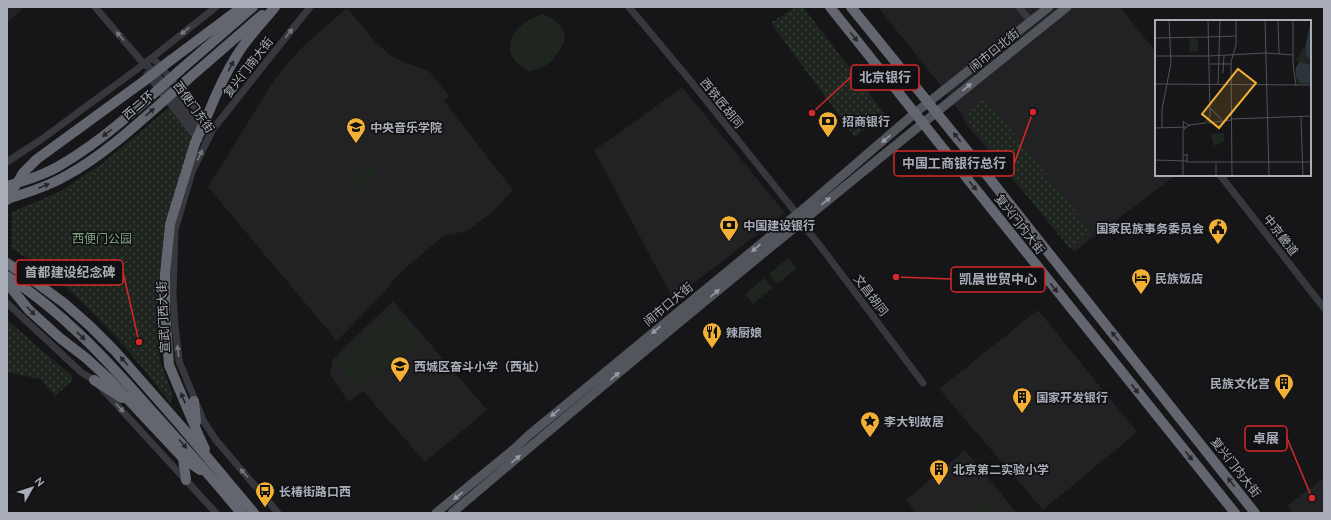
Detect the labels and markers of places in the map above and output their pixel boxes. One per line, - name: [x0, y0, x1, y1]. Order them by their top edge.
- callout: 北京银行: [851, 65, 919, 90]
- bank icon: 招商银行: [817, 110, 839, 138]
- place label: 招商银行: [842, 115, 890, 128]
- school or university icon: 中央音乐学院: [345, 116, 367, 144]
- place label: 中央音乐学院: [370, 121, 442, 134]
- callout: 中国工商银行总行: [894, 151, 1014, 176]
- bank icon: 中国建设银行: [718, 214, 740, 242]
- public building icon: 国家民族事务委员会: [1207, 217, 1229, 245]
- place label: 中国建设银行: [743, 219, 815, 232]
- place label: 国家民族事务委员会: [1096, 222, 1204, 235]
- callout: 首都建设纪念碑: [16, 260, 123, 285]
- callout: 凯晨世贸中心: [951, 267, 1045, 292]
- hotel icon: 民族饭店: [1130, 267, 1152, 295]
- place label: 民族饭店: [1155, 272, 1203, 285]
- restaurant icon: 辣厨娘: [701, 321, 723, 349]
- place label: 辣厨娘: [726, 326, 762, 339]
- school or university icon: 西城区奋斗小学（西址）: [389, 355, 411, 383]
- place label: 西城区奋斗小学（西址）: [414, 360, 546, 373]
- building icon: 民族文化宫: [1273, 372, 1295, 400]
- place label: 民族文化宫: [1210, 377, 1270, 390]
- building icon: 国家开发银行: [1011, 386, 1033, 414]
- place label: 国家开发银行: [1036, 391, 1108, 404]
- place icon: 李大钊故居: [859, 410, 881, 438]
- place label: 李大钊故居: [884, 415, 944, 428]
- callout: 卓展: [1245, 426, 1287, 451]
- building icon: 北京第二实验小学: [928, 458, 950, 486]
- place label: 北京第二实验小学: [953, 463, 1049, 476]
- bus stop icon: 长椿街路口西: [254, 480, 276, 508]
- place label: 长椿街路口西: [279, 485, 351, 498]

